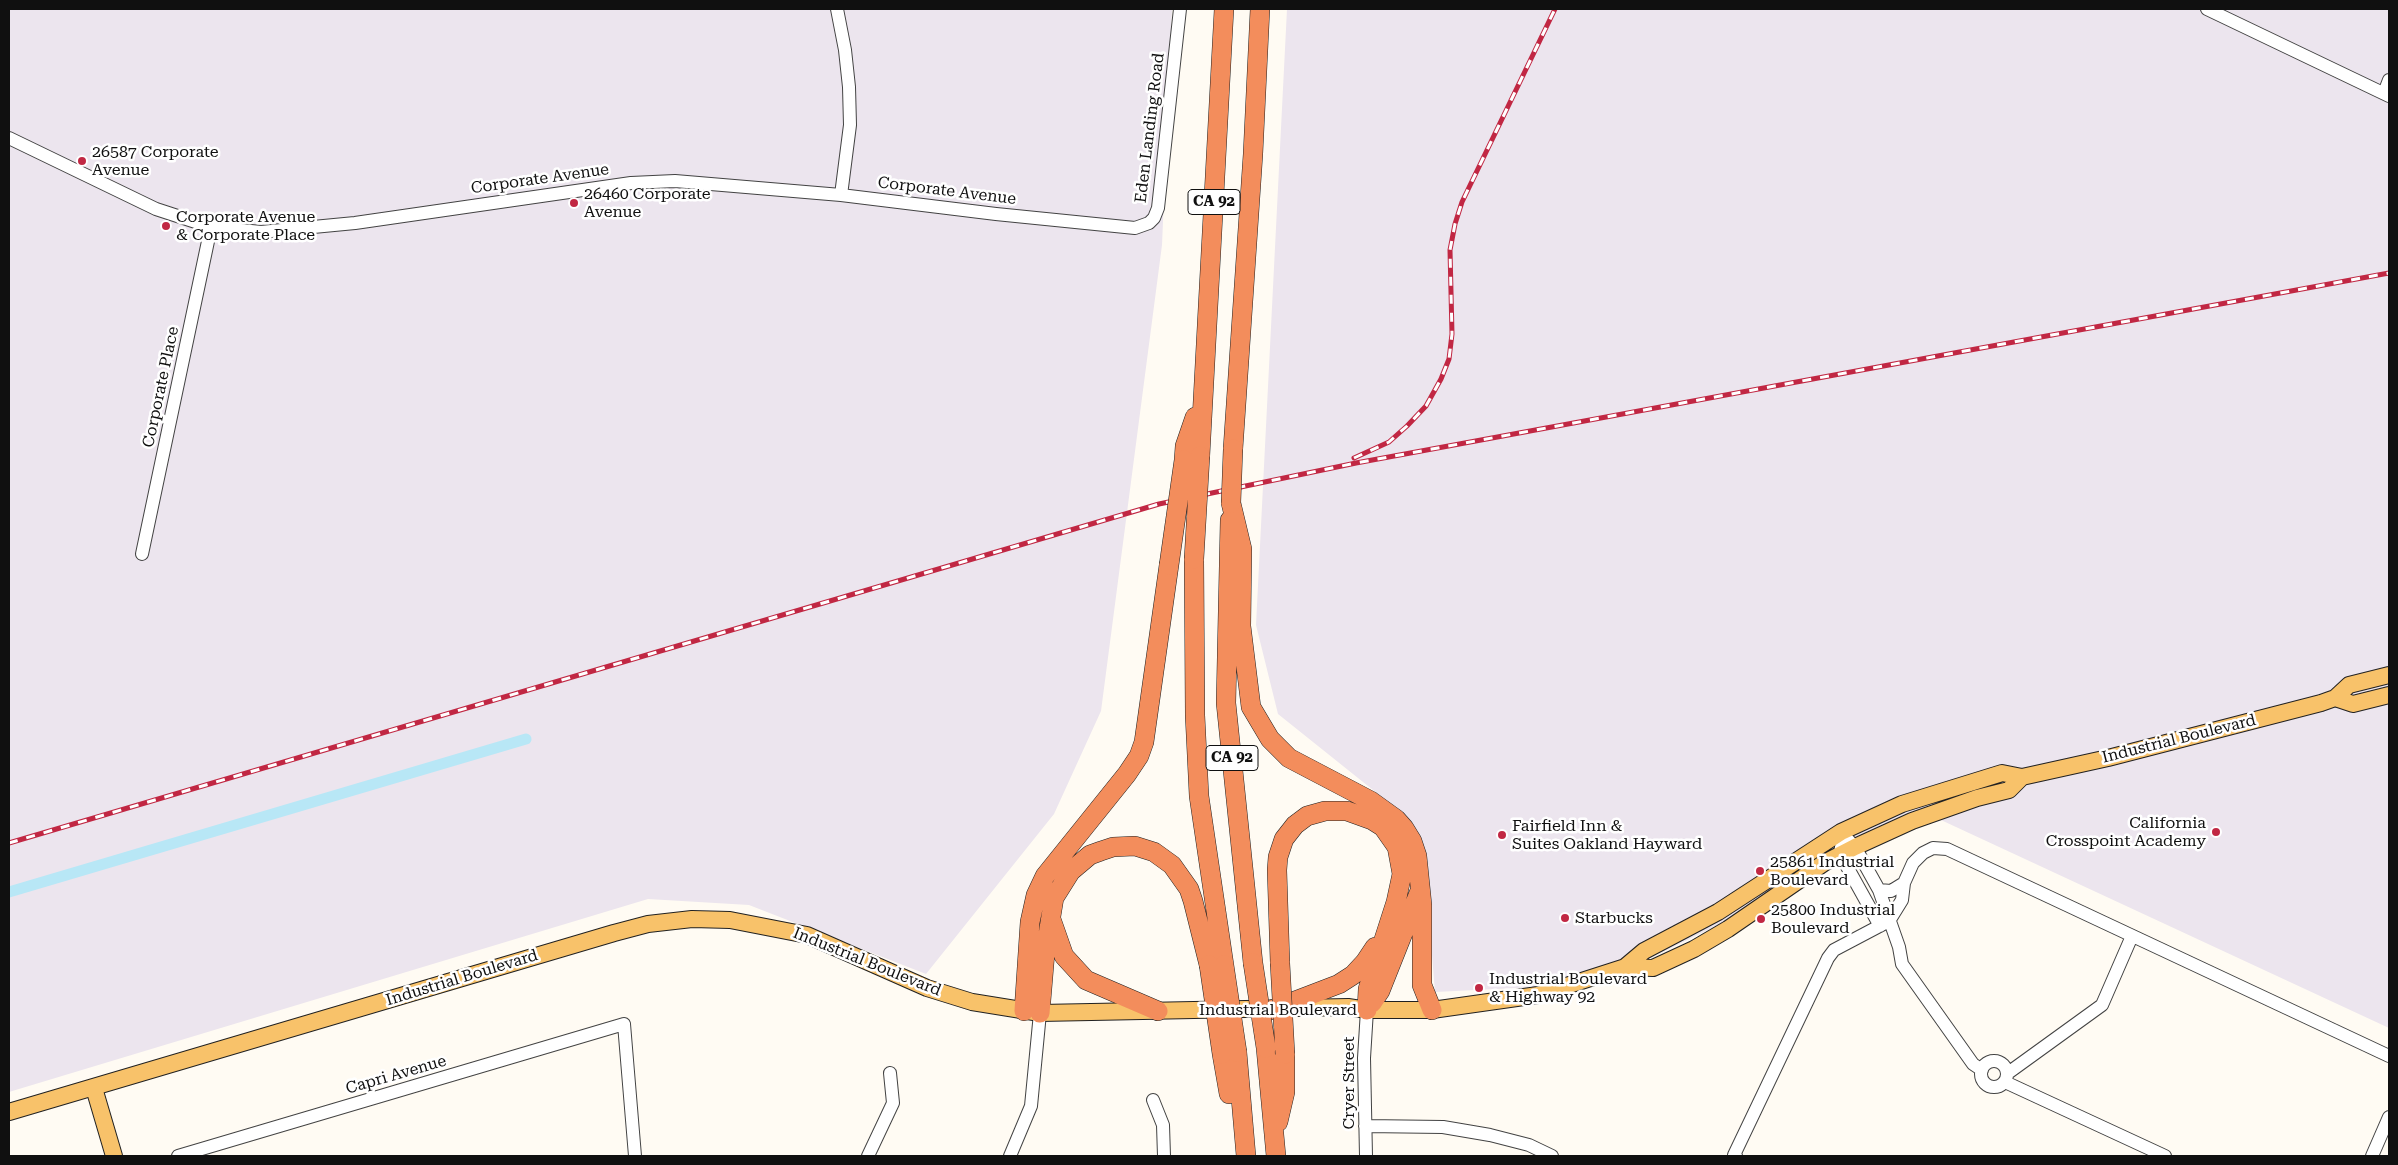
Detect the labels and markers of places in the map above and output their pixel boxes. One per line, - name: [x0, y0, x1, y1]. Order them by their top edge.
- place label: 26587 Corporate Avenue: [92, 142, 219, 180]
- marker: 26587 Corporate Avenue: [76, 155, 88, 167]
- place label: 26460 Corporate Avenue: [584, 184, 711, 222]
- marker: 26460 Corporate Avenue: [568, 197, 580, 209]
- place label: Corporate Avenue & Corporate Place: [176, 207, 315, 245]
- marker: Corporate Avenue & Corporate Place: [160, 220, 172, 232]
- place label: California Crosspoint Academy: [2046, 813, 2206, 851]
- place label: Fairfield Inn & Suites Oakland Hayward: [1512, 816, 1702, 854]
- marker: California Crosspoint Academy: [2210, 826, 2222, 838]
- marker: Fairfield Inn & Suites Oakland Hayward: [1496, 829, 1508, 841]
- place label: 25861 Industrial Boulevard: [1770, 852, 1894, 890]
- marker: 25861 Industrial Boulevard: [1754, 865, 1766, 877]
- place label: 25800 Industrial Boulevard: [1771, 900, 1895, 938]
- place label: Starbucks: [1575, 908, 1653, 928]
- marker: Starbucks: [1559, 912, 1571, 924]
- marker: 25800 Industrial Boulevard: [1755, 913, 1767, 925]
- place label: Industrial Boulevard & Highway 92: [1489, 969, 1647, 1007]
- marker: Industrial Boulevard & Highway 92: [1473, 982, 1485, 994]

